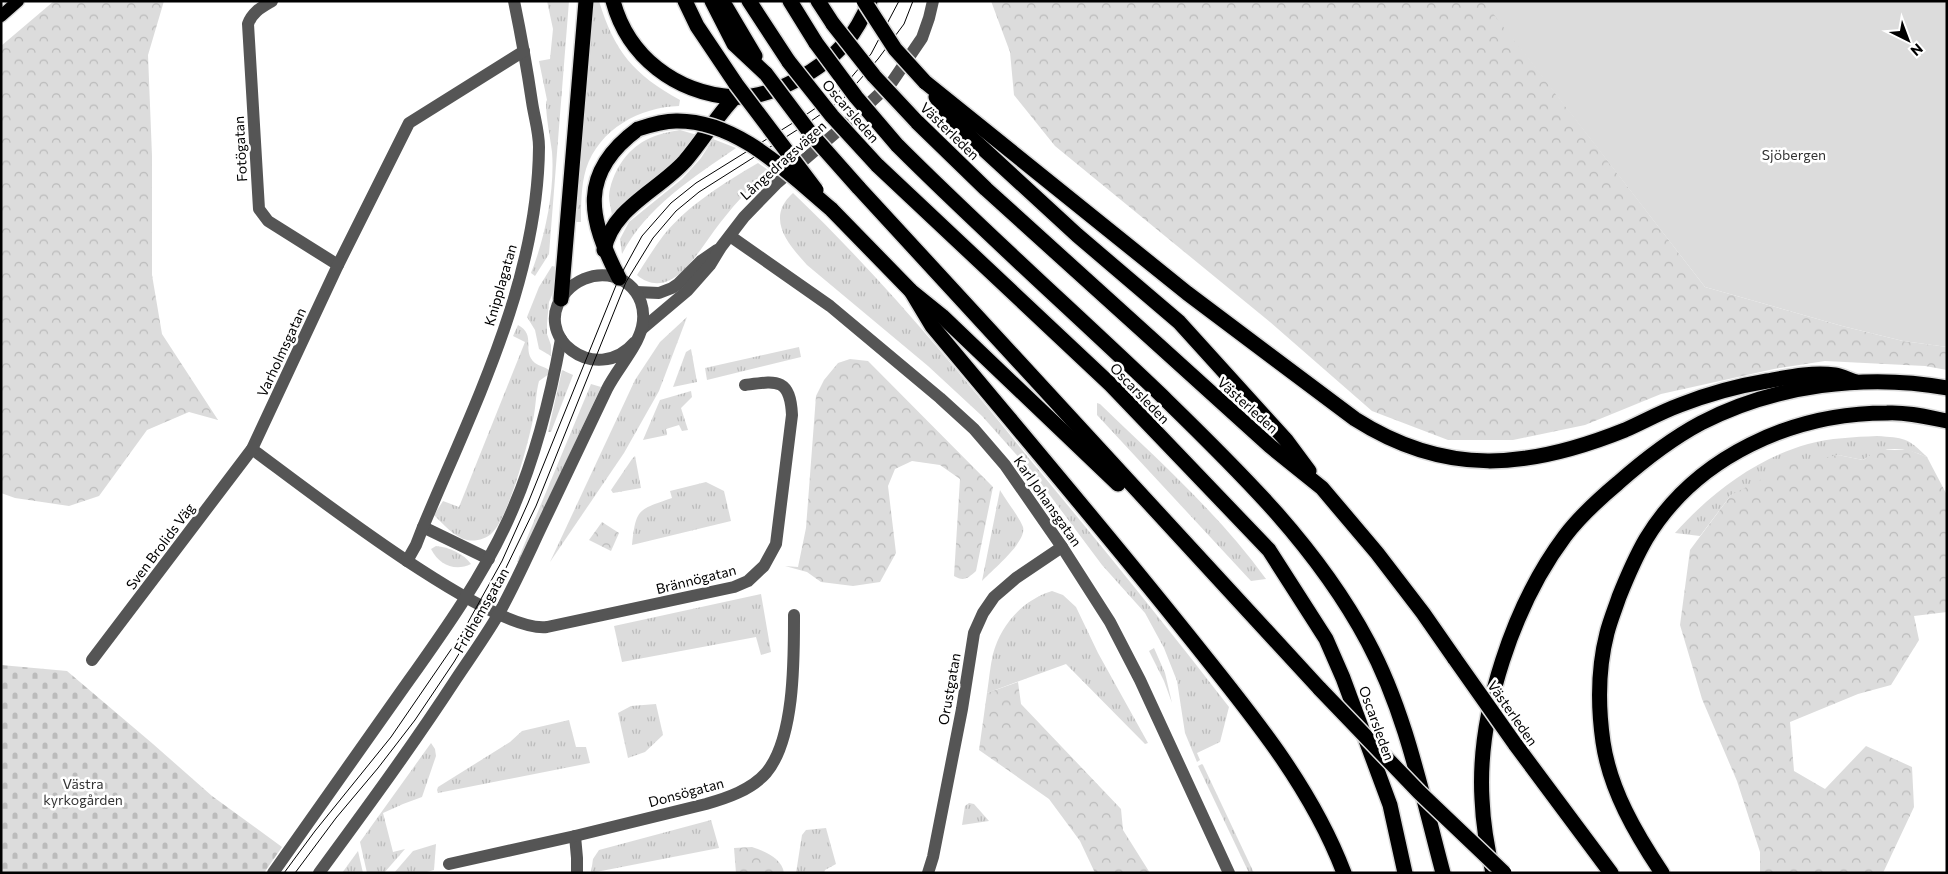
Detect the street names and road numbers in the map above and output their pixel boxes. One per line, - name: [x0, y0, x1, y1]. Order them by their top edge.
- street label: Oscarsleden: [819, 76, 883, 146]
- street label: Västerleden: [917, 99, 983, 163]
- street label: Fotögatan: [230, 116, 250, 182]
- street label: Långedragsvägen: [736, 117, 830, 203]
- street label: Knipplagatan: [480, 242, 520, 328]
- street label: Varholmsgatan: [253, 305, 309, 399]
- street label: Oscarsleden: [1107, 359, 1173, 427]
- street label: Västerleden: [1214, 373, 1282, 437]
- street label: Karl Johansgatan: [1010, 452, 1086, 550]
- street label: Sven Brolids Väg: [122, 499, 198, 593]
- street label: Brännögatan: [654, 561, 738, 597]
- street label: Fridhemsgatan: [450, 565, 512, 655]
- street label: Orustgatan: [934, 652, 964, 726]
- street label: Västerleden: [1484, 677, 1542, 749]
- street label: Oscarsleden: [1356, 683, 1398, 763]
- street label: Donsögatan: [646, 774, 726, 810]

